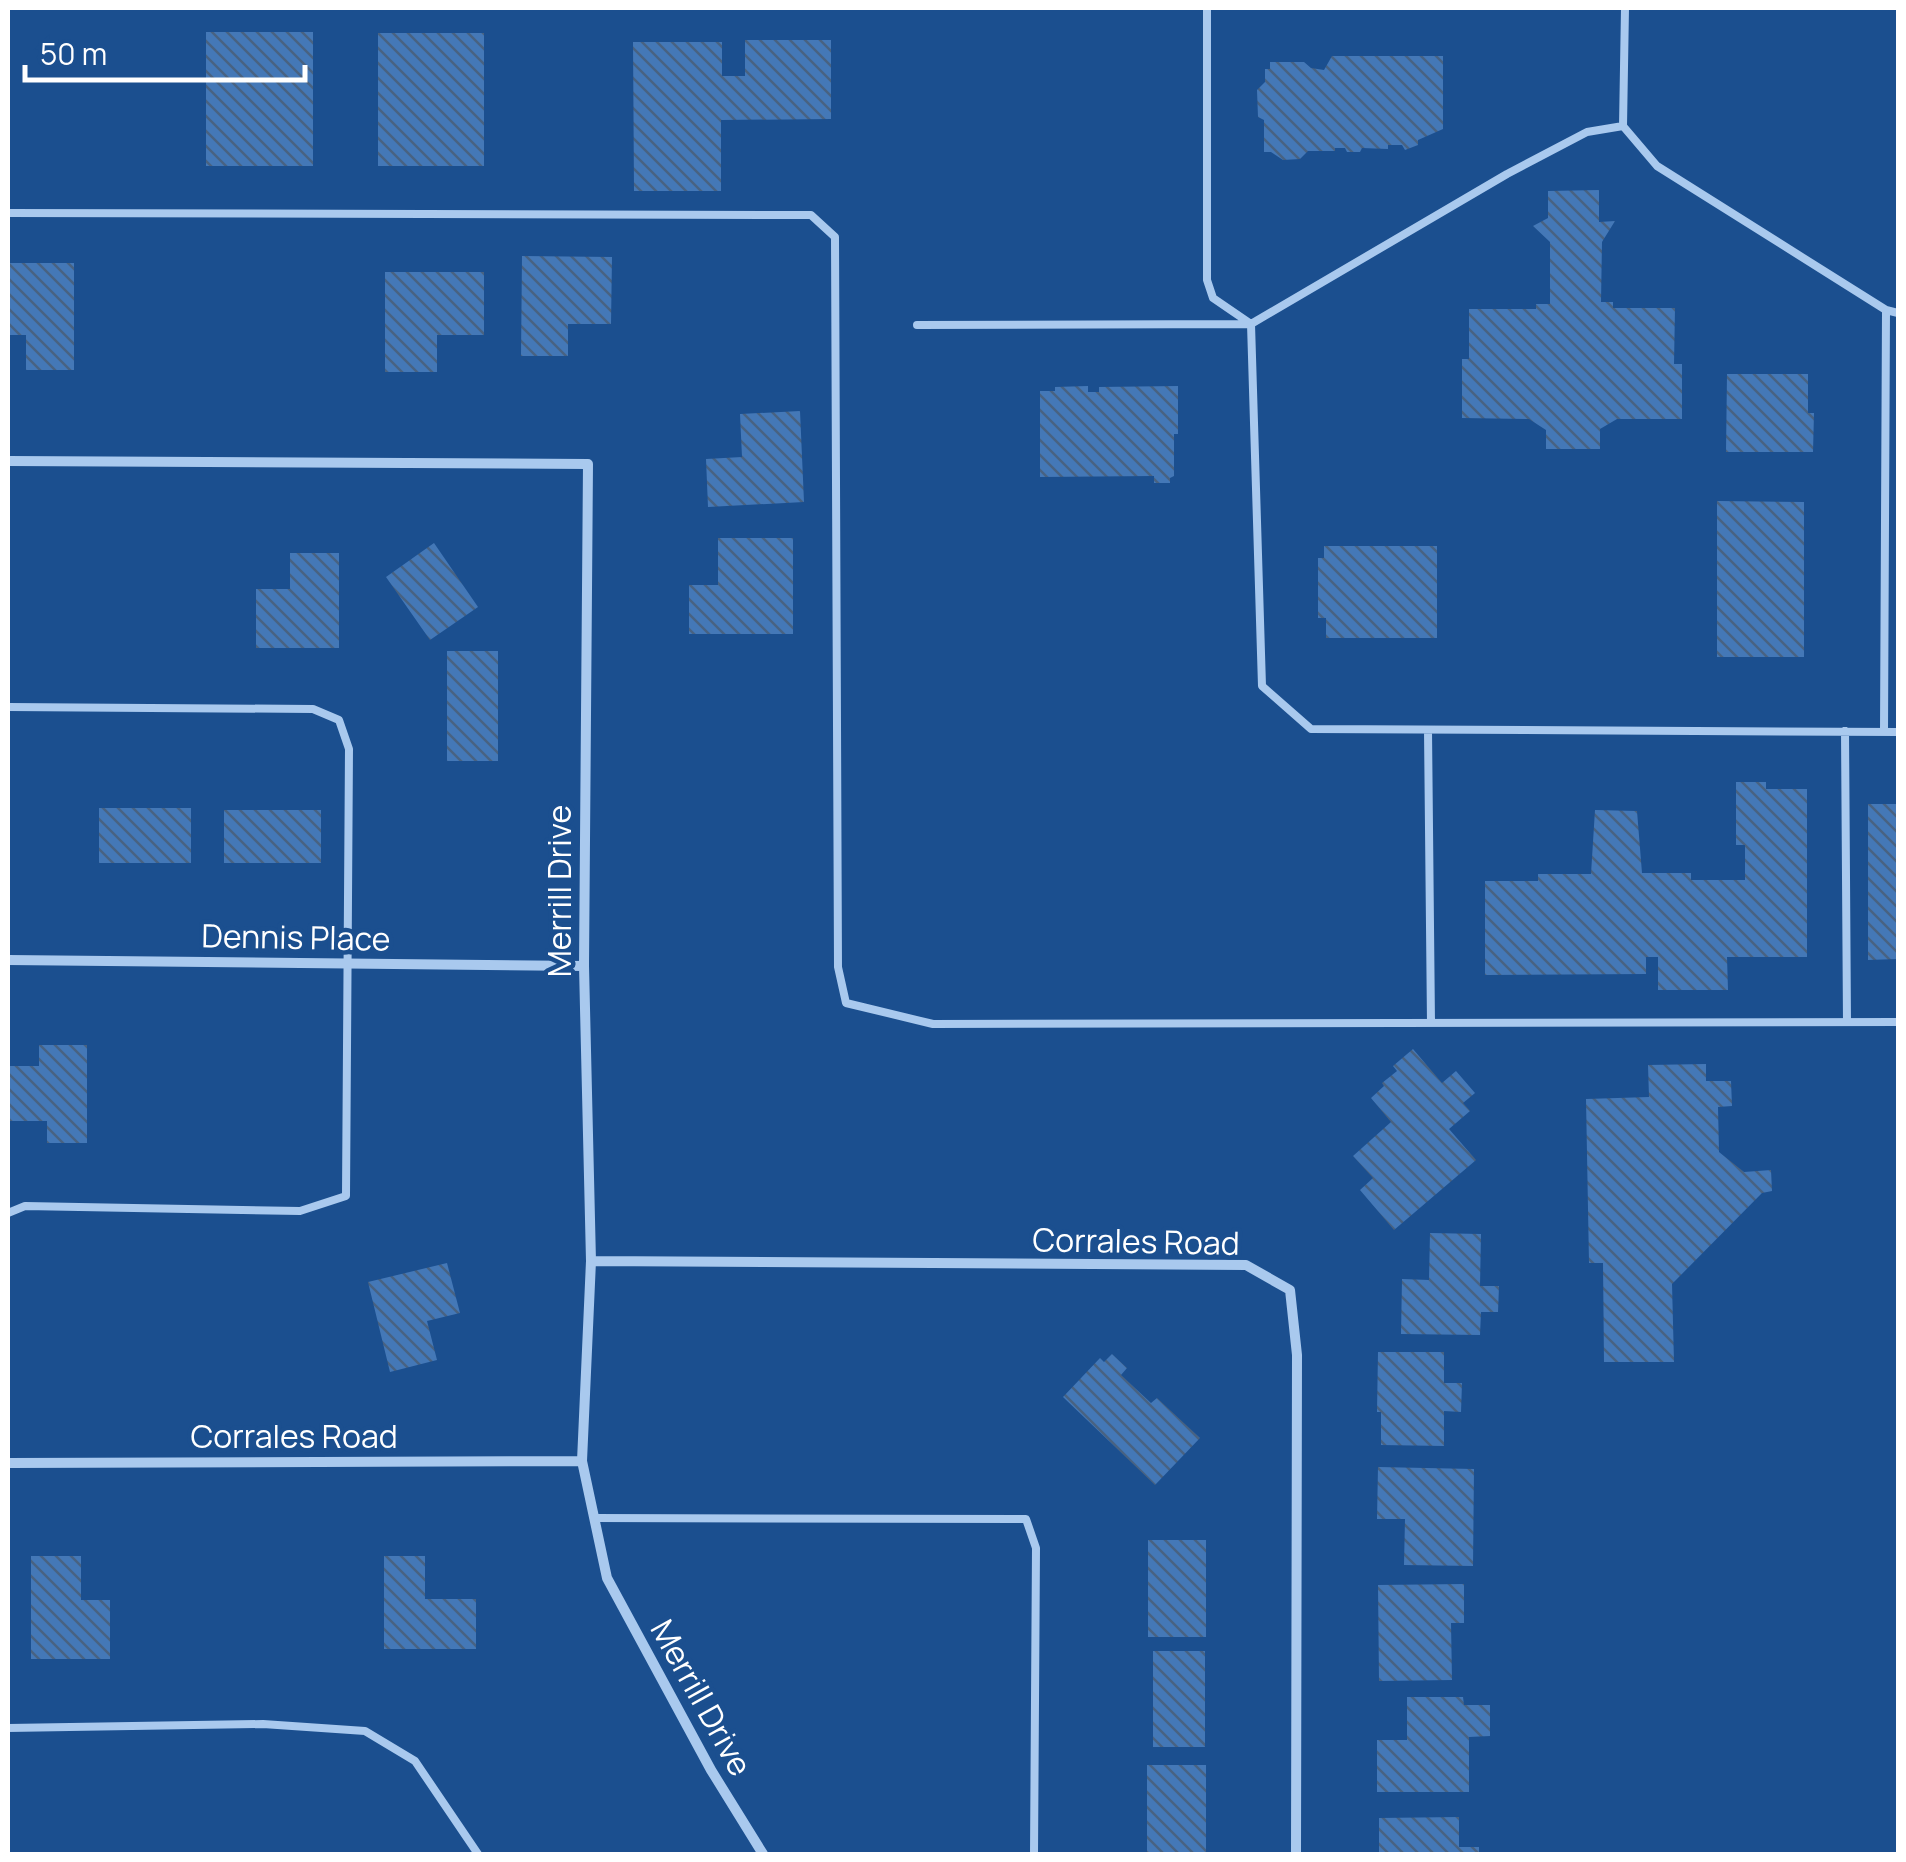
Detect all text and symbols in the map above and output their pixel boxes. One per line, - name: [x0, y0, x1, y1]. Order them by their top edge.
- scale bar: [25, 20, 305, 82]
- text: 50 m: [40, 33, 107, 74]
- street label: Merrill Drive: [537, 805, 581, 977]
- street label: Dennis Place: [201, 913, 391, 961]
- street label: Corrales Road: [1032, 1217, 1240, 1265]
- street label: Corrales Road: [190, 1414, 398, 1458]
- street label: Merrill Drive: [641, 1611, 763, 1784]

